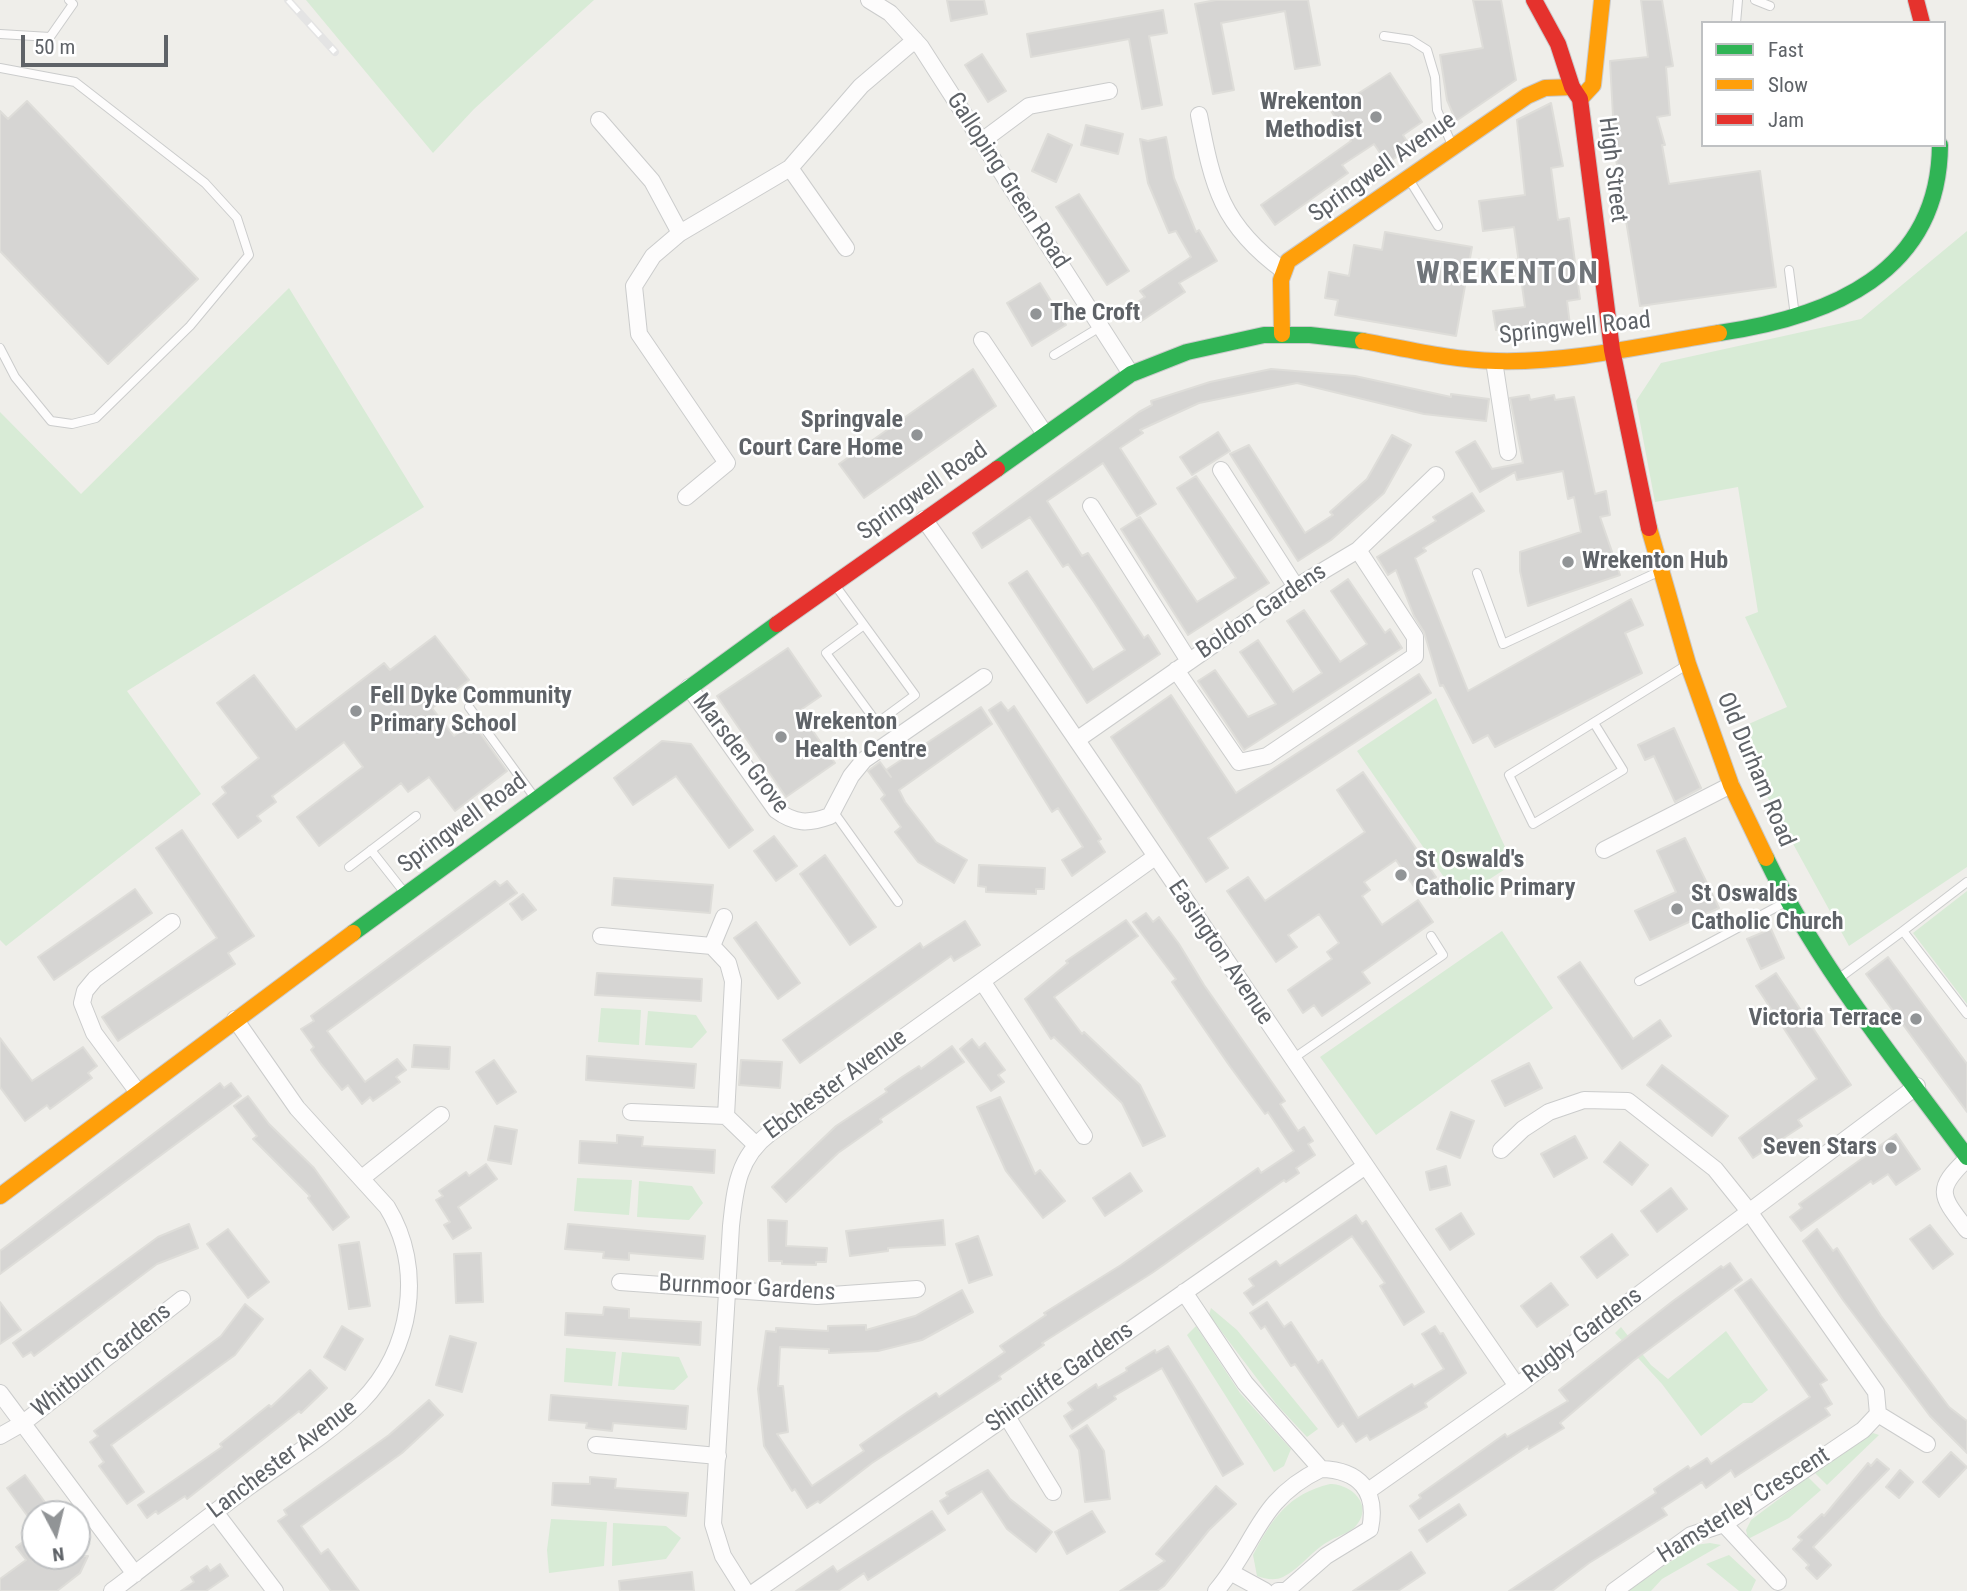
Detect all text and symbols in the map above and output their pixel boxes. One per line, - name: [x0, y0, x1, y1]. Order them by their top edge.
- scale bar: [24, 21, 172, 65]
- legend: [1701, 21, 1946, 147]
- text: 50 m: [34, 35, 75, 59]
- text: Fast: [1768, 38, 1804, 62]
- text: Slow: [1768, 73, 1808, 97]
- street label: Galloping Green Road: [939, 88, 1075, 274]
- place label: Wrekenton Methodist: [1260, 89, 1362, 145]
- street label: Springwell Avenue: [1304, 107, 1462, 229]
- text: Jam: [1768, 108, 1804, 132]
- marker: Wrekenton Methodist: [1368, 109, 1384, 125]
- street label: High Street: [1591, 116, 1633, 224]
- district label: WREKENTON: [1417, 256, 1599, 294]
- place label: The Croft: [1050, 300, 1140, 328]
- marker: The Croft: [1028, 306, 1044, 322]
- street label: Springwell Road: [1498, 307, 1652, 351]
- place label: Springvale Court Care Home: [738, 407, 903, 463]
- marker: Springvale Court Care Home: [909, 427, 925, 443]
- street label: Springwell Road: [852, 437, 994, 547]
- place label: Wrekenton Hub: [1582, 548, 1728, 576]
- marker: Wrekenton Hub: [1560, 554, 1576, 570]
- street label: Boldon Gardens: [1192, 558, 1332, 666]
- place label: Fell Dyke Community Primary School: [370, 683, 572, 739]
- street label: Marsden Grove: [686, 688, 794, 820]
- street label: Old Durham Road: [1710, 689, 1800, 851]
- marker: Fell Dyke Community Primary School: [348, 703, 364, 719]
- place label: Wrekenton Health Centre: [795, 709, 927, 765]
- marker: Wrekenton Health Centre: [773, 729, 789, 745]
- street label: Springwell Road: [393, 768, 533, 880]
- place label: St Oswald's Catholic Primary: [1415, 847, 1575, 903]
- marker: St Oswald's Catholic Primary: [1393, 867, 1409, 883]
- street label: Easington Avenue: [1161, 875, 1279, 1031]
- place label: St Oswalds Catholic Church: [1691, 881, 1844, 937]
- marker: St Oswalds Catholic Church: [1669, 901, 1685, 917]
- place label: Victoria Terrace: [1748, 1005, 1902, 1033]
- marker: Victoria Terrace: [1908, 1011, 1924, 1027]
- street label: Ebchester Avenue: [759, 1024, 913, 1146]
- place label: Seven Stars: [1763, 1134, 1877, 1162]
- marker: Seven Stars: [1883, 1140, 1899, 1156]
- street label: Burnmoor Gardens: [658, 1270, 836, 1308]
- street label: Rugby Gardens: [1518, 1282, 1648, 1390]
- street label: Whitburn Gardens: [27, 1298, 177, 1424]
- street label: Shincliffe Gardens: [981, 1316, 1139, 1440]
- street label: Lanchester Avenue: [203, 1394, 363, 1526]
- street label: Hamsterley Crescent: [1653, 1442, 1835, 1570]
- north arrow: [21, 1500, 91, 1570]
- text: N: [51, 1542, 66, 1566]

